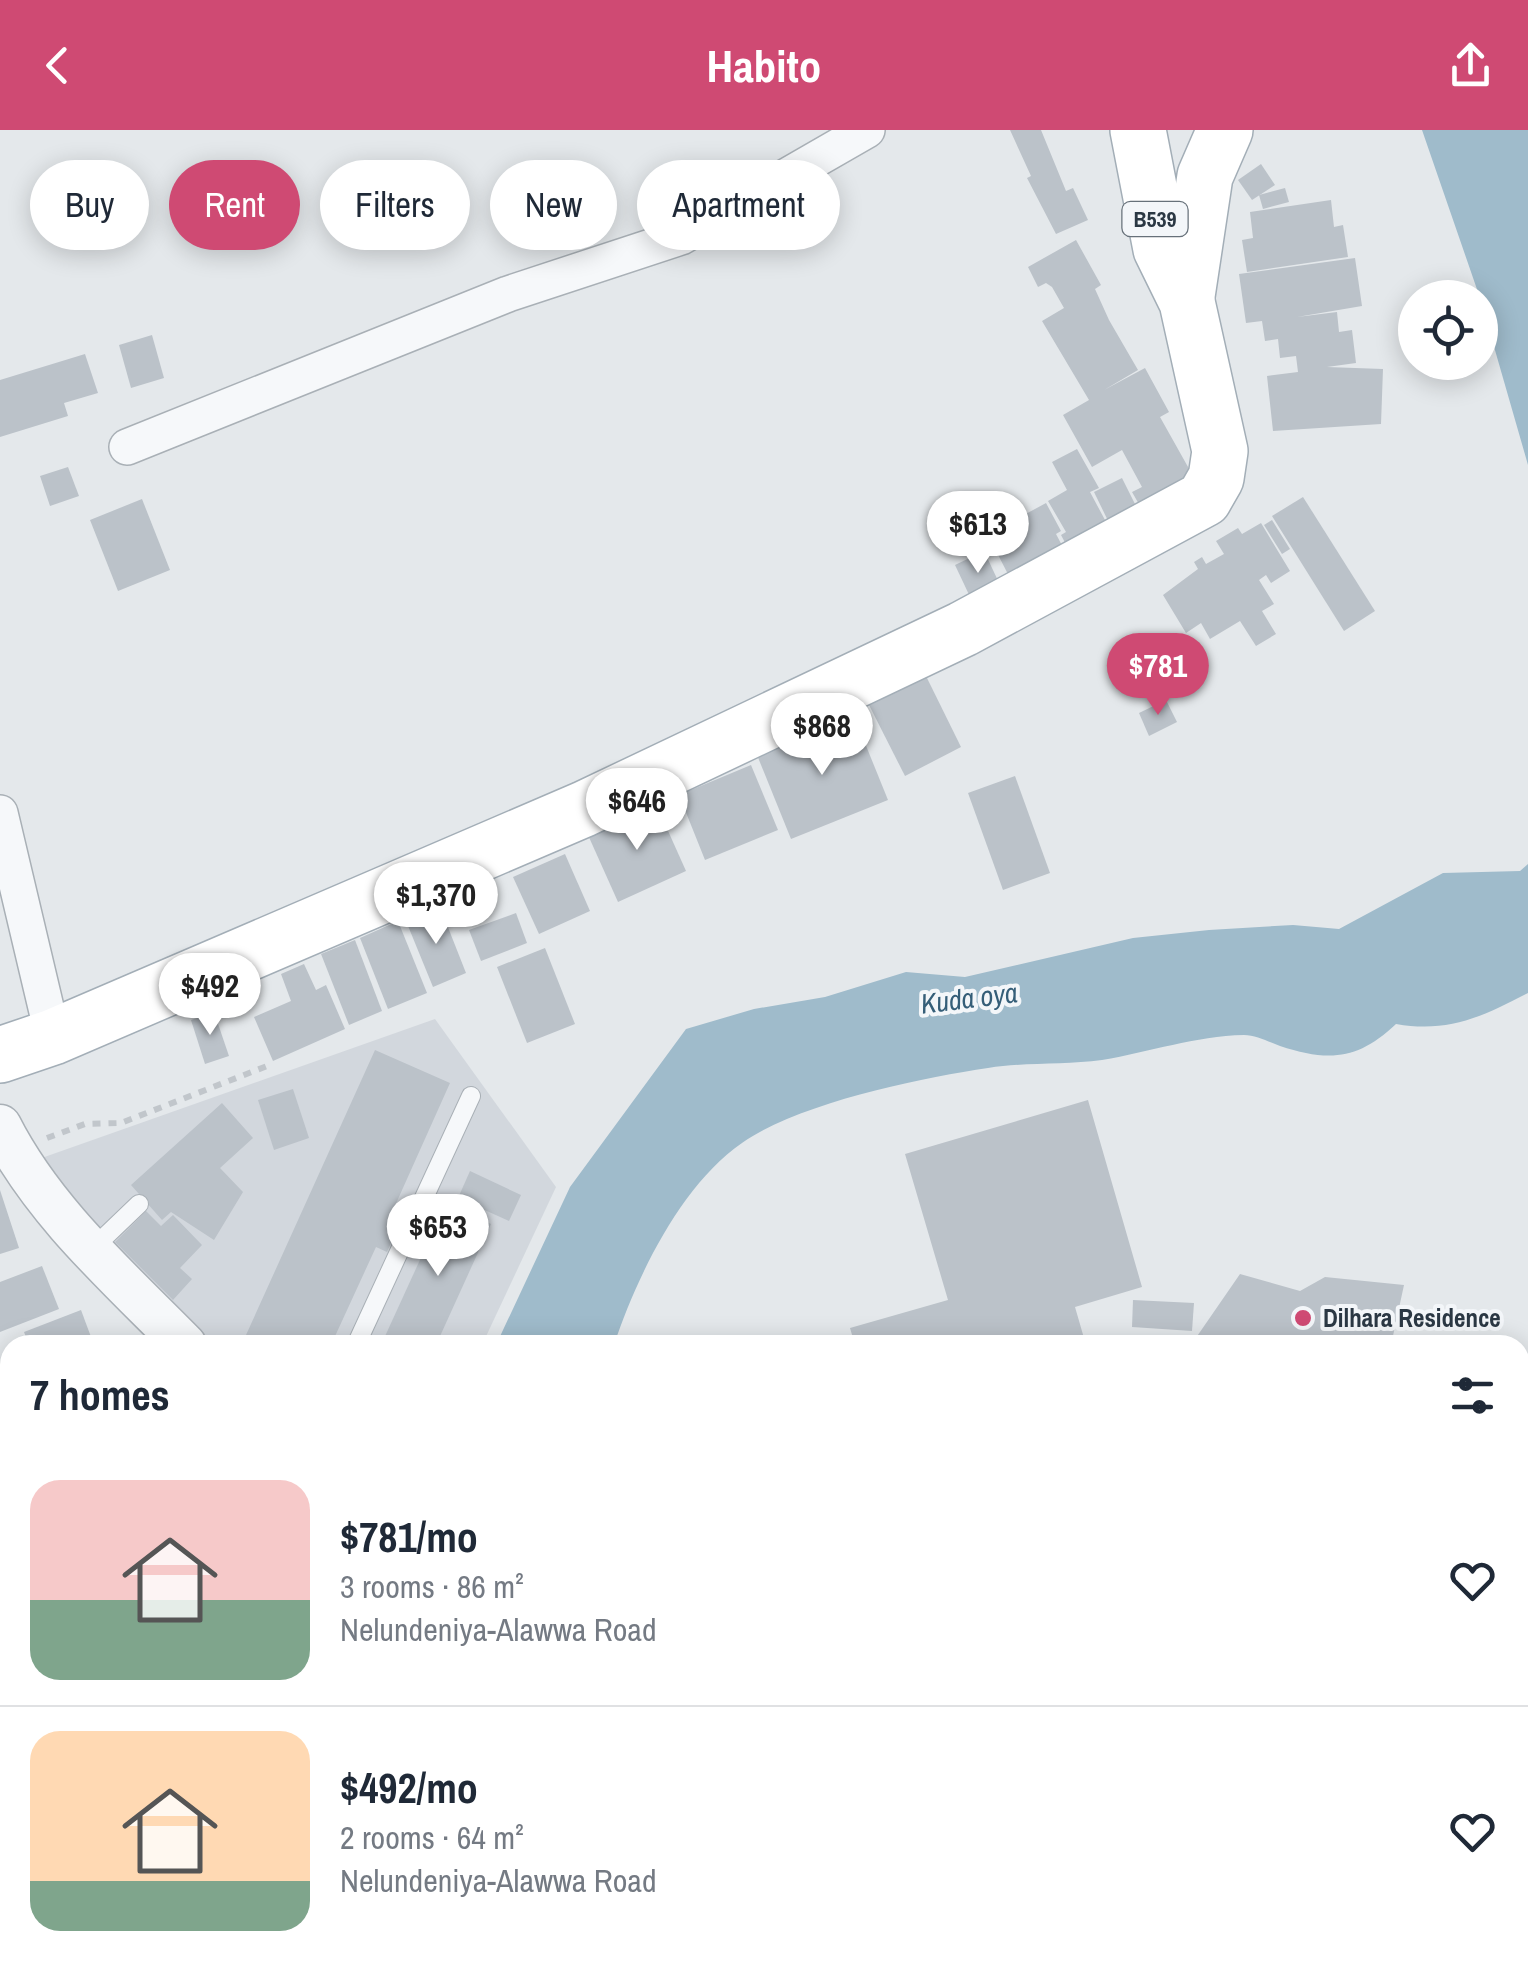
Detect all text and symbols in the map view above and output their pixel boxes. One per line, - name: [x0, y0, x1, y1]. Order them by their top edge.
- text: Habito: [707, 35, 821, 96]
- icon: back: [30, 38, 85, 93]
- icon: share: [1443, 38, 1498, 93]
- chip: Buy: [30, 160, 149, 250]
- chip: Rent: [169, 160, 300, 250]
- chip: Filters: [320, 160, 470, 250]
- chip: New: [490, 160, 617, 250]
- chip: Apartment: [637, 160, 840, 250]
- road number: B539: [1122, 202, 1188, 236]
- map controls: [1398, 280, 1498, 380]
- button: locate: [1398, 280, 1498, 380]
- pin: $613: [919, 491, 1037, 576]
- text: $613: [949, 502, 1007, 545]
- pin: $781: [1099, 633, 1217, 718]
- text: $781: [1129, 644, 1187, 687]
- pin: $868: [763, 693, 881, 778]
- text: $868: [793, 704, 851, 747]
- pin: $646: [578, 768, 696, 853]
- text: $646: [608, 779, 666, 822]
- pin: $1,370: [355, 862, 517, 947]
- text: $1,370: [396, 873, 476, 916]
- pin: $492: [151, 953, 269, 1038]
- text: $492: [181, 964, 239, 1007]
- water label: Kuda oya: [919, 973, 1019, 1023]
- pin: $653: [379, 1194, 497, 1279]
- text: $653: [409, 1205, 467, 1248]
- place label: Dilhara Residence: [1323, 1301, 1501, 1335]
- marker: Dilhara Residence: [1292, 1307, 1314, 1329]
- text: 7 homes: [30, 1367, 170, 1423]
- icon: filters: [1445, 1368, 1500, 1423]
- text: $781/mo: [340, 1509, 478, 1565]
- icon: home: [110, 1520, 230, 1640]
- icon: heart: [1445, 1553, 1500, 1608]
- text: 3 rooms · 86 m²: [340, 1565, 524, 1608]
- text: Nelundeniya-Alawwa Road: [340, 1608, 656, 1651]
- text: $492/mo: [340, 1760, 478, 1816]
- icon: home: [110, 1771, 230, 1891]
- icon: heart: [1445, 1804, 1500, 1859]
- text: 2 rooms · 64 m²: [340, 1816, 524, 1859]
- text: Nelundeniya-Alawwa Road: [340, 1859, 656, 1902]

